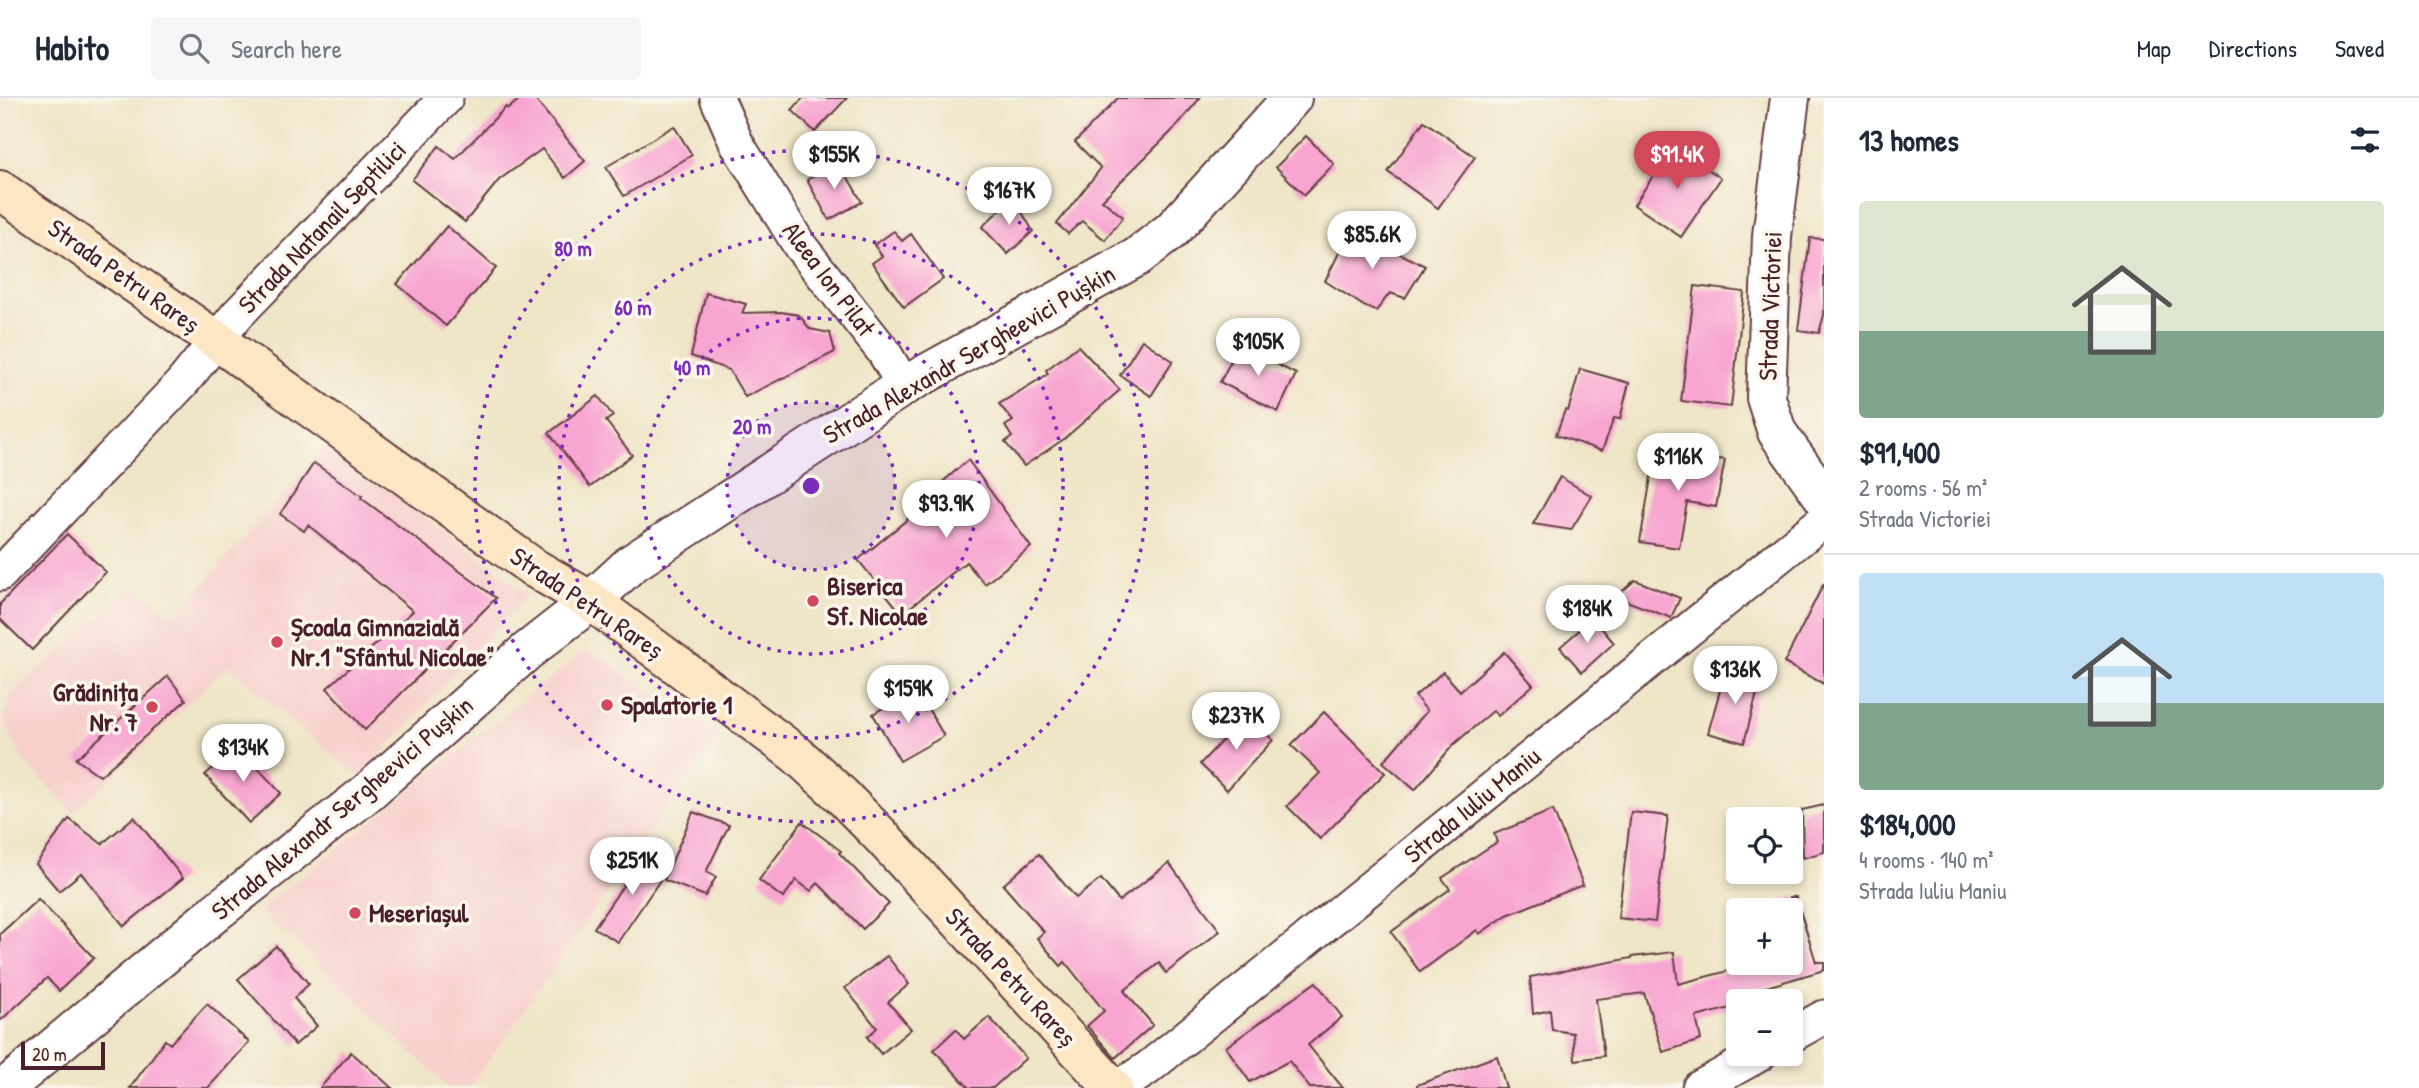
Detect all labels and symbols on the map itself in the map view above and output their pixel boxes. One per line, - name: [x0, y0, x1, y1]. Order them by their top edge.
- street label: Strada Natanail Septilici: [230, 132, 413, 321]
- pin: $155K: [785, 132, 883, 191]
- pin: $91.4K: [1620, 132, 1734, 191]
- pin: $167K: [960, 167, 1058, 227]
- street label: Strada Petru Rareș: [41, 210, 207, 341]
- pin: $85.6K: [1315, 212, 1429, 271]
- street label: Aleea Ion Pilat: [775, 214, 885, 344]
- street label: Strada Victoriei: [1749, 231, 1790, 381]
- text: 80 m: [554, 234, 592, 263]
- street label: Strada Alexandr Sergheevici Pușkin: [816, 255, 1121, 452]
- text: 60 m: [615, 293, 651, 322]
- pin: $105K: [1209, 318, 1307, 378]
- text: 40 m: [674, 353, 710, 382]
- text: 20 m: [733, 412, 771, 441]
- pin: $116K: [1629, 434, 1727, 493]
- centre of rings: [799, 474, 823, 498]
- pin: $93.9K: [889, 480, 1003, 540]
- street label: Strada Petru Rareș: [504, 538, 671, 667]
- place label: Biserica Sf. Nicolae: [827, 568, 928, 633]
- pin: $184K: [1538, 586, 1636, 645]
- marker: Biserica Sf. Nicolae: [805, 593, 821, 609]
- place label: Școala Gimnazială Nr.1 "Sfântul Nicolae": [291, 609, 495, 674]
- marker: Școala Gimnazială Nr.1 "Sfântul Nicolae": [269, 634, 285, 650]
- pin: $136K: [1686, 646, 1784, 706]
- pin: $159K: [859, 666, 957, 725]
- place label: Grădinița Nr. 7: [53, 674, 139, 739]
- place label: Spalatorie 1: [621, 687, 732, 723]
- street label: Strada Alexandr Sergheevici Pușkin: [203, 688, 480, 928]
- pin: $237K: [1187, 692, 1285, 752]
- marker: Spalatorie 1: [599, 697, 615, 713]
- marker: Grădinița Nr. 7: [144, 699, 160, 715]
- pin: $134K: [194, 724, 292, 784]
- street label: Strada Iuliu Maniu: [1396, 739, 1547, 871]
- pin: $251K: [583, 838, 681, 897]
- place label: Meseriașul: [369, 895, 470, 930]
- street label: Strada Petru Rareș: [938, 900, 1085, 1054]
- marker: Meseriașul: [347, 905, 363, 921]
- scale bar: [21, 1039, 105, 1071]

